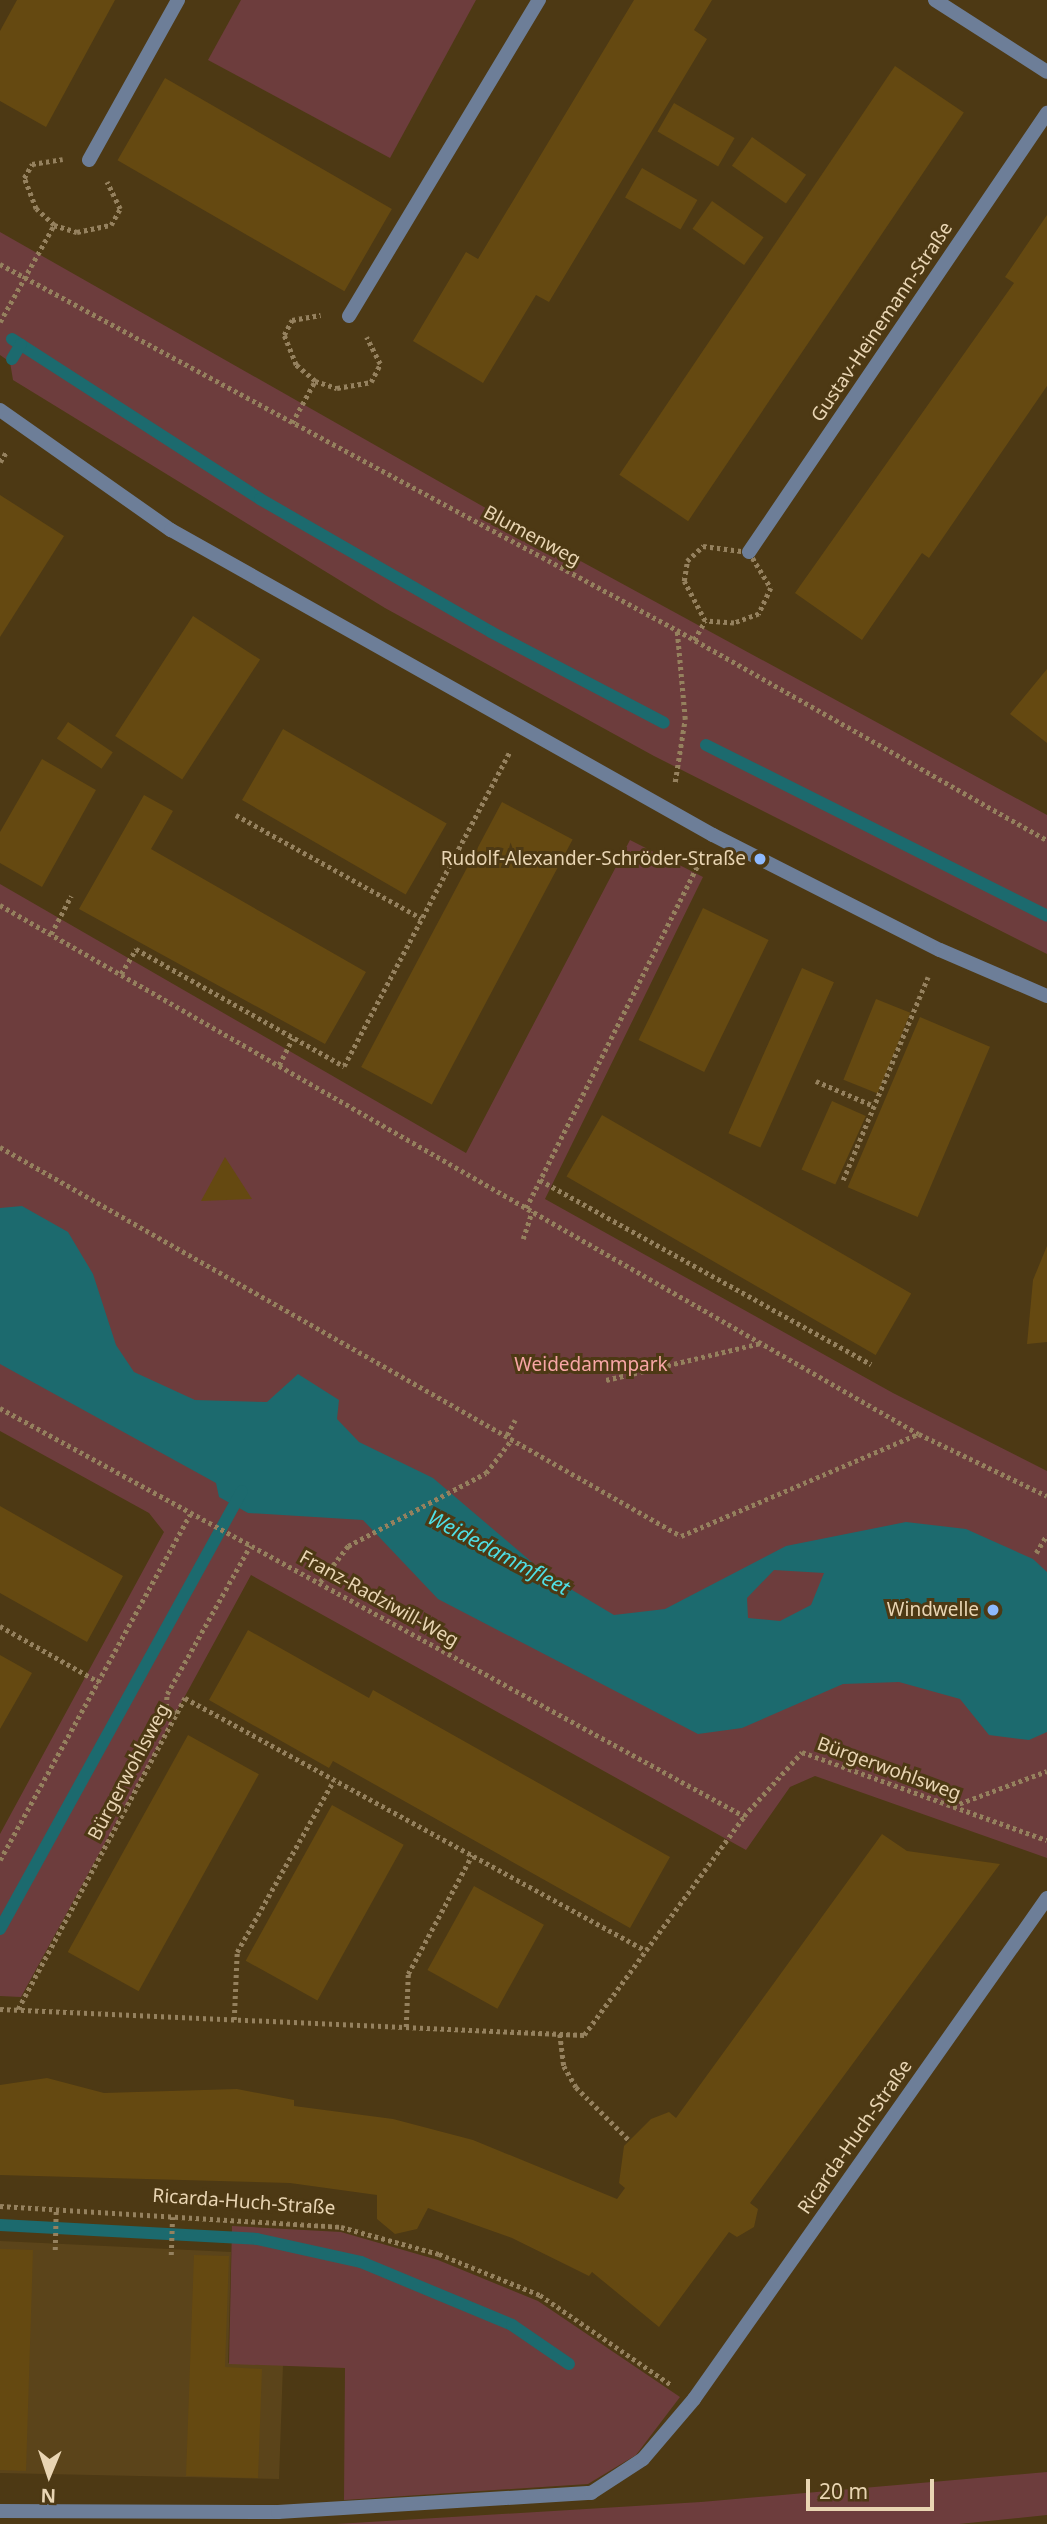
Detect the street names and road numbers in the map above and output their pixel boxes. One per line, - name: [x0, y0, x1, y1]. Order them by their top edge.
- street label: Gustav-Heinemann-Straße: [806, 218, 958, 426]
- street label: Blumenweg: [480, 501, 584, 571]
- street label: Franz-Radziwill-Weg: [296, 1546, 462, 1652]
- street label: Bürgerwohlsweg: [83, 1700, 175, 1844]
- street label: Bürgerwohlsweg: [814, 1732, 964, 1806]
- street label: Ricarda-Huch-Straße: [793, 2055, 917, 2219]
- street label: Ricarda-Huch-Straße: [152, 2184, 336, 2220]

